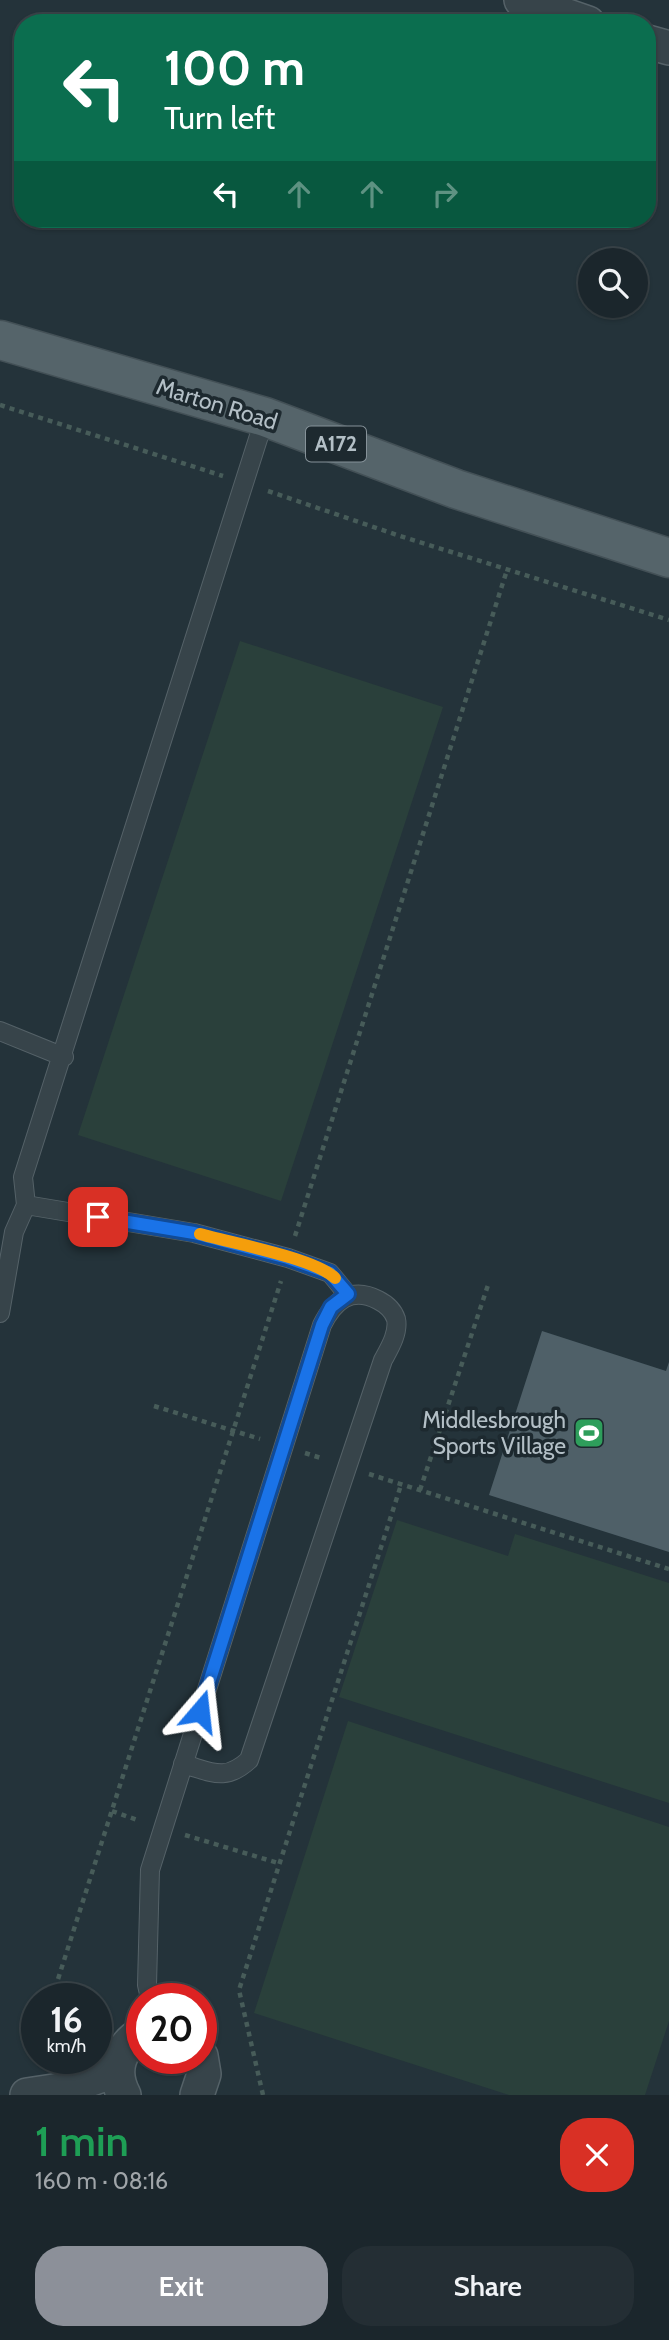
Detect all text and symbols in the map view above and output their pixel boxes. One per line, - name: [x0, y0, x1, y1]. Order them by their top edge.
- text: 100 m: [164, 38, 305, 97]
- icon: left: [49, 42, 140, 133]
- text: Turn left: [164, 98, 275, 137]
- icon: left: [207, 175, 245, 213]
- icon: ahead: [280, 175, 318, 213]
- icon: ahead: [353, 175, 391, 213]
- icon: right: [426, 175, 464, 213]
- map controls: [578, 248, 648, 318]
- button: search: [578, 248, 648, 318]
- street label: Marton Road: [153, 372, 281, 436]
- road number: A172: [306, 426, 366, 462]
- pin: [68, 1187, 128, 1247]
- icon: arrive: [79, 1198, 117, 1236]
- place label: Middlesbrough Sports Village: [422, 1406, 566, 1460]
- sports icon: Middlesbrough Sports Village: [572, 1416, 606, 1450]
- position arrow: [163, 1674, 237, 1748]
- speed limit sign: 20: [126, 1983, 217, 2074]
- text: 16: [50, 1998, 83, 2041]
- text: km/h: [47, 2035, 86, 2057]
- text: 1 min: [35, 2115, 129, 2167]
- button: close: [560, 2118, 634, 2192]
- text: 160 m · 08:16: [35, 2167, 168, 2195]
- button: Exit: [35, 2246, 328, 2326]
- button: Share: [342, 2246, 634, 2326]

